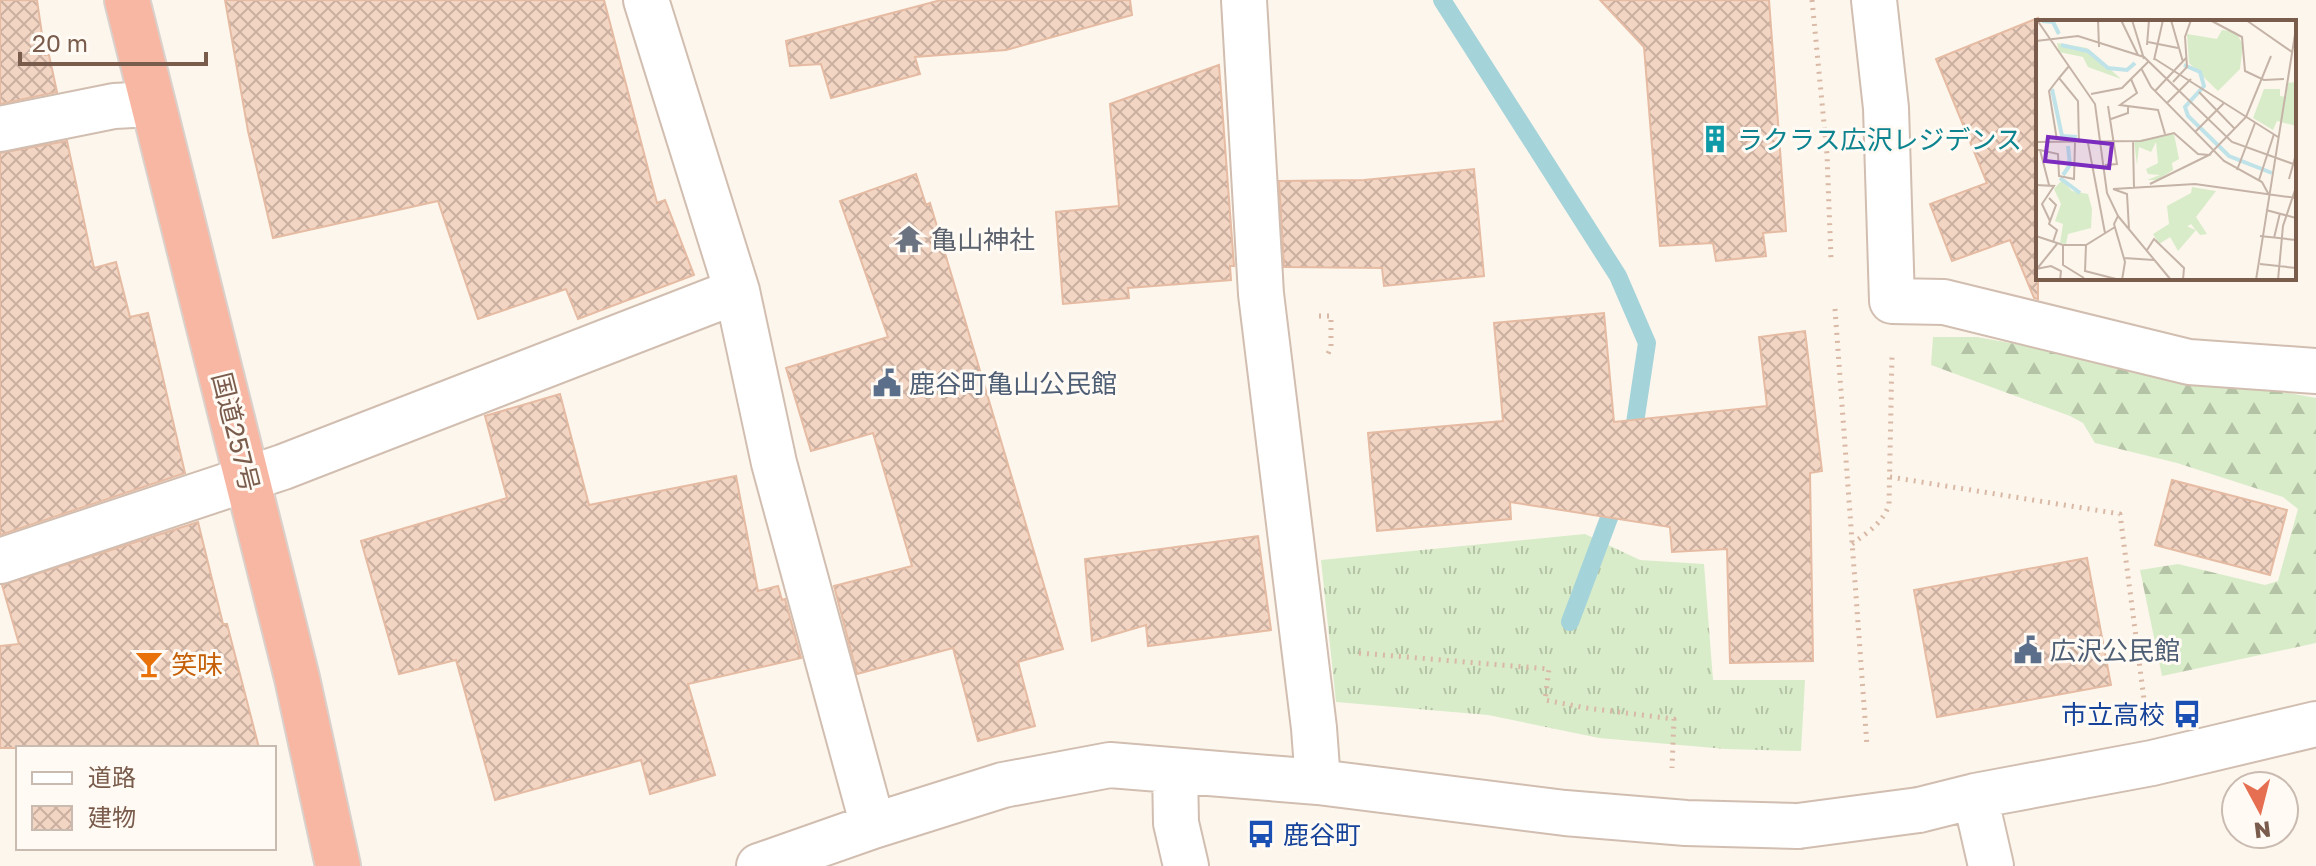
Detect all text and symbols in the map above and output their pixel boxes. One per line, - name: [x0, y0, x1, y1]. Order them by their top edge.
- scale bar: [20, 16, 206, 66]
- inset map: [2036, 20, 2296, 280]
- text: 20 m: [32, 28, 88, 57]
- building icon: ラクラス広沢レジデンス: [1700, 124, 1730, 154]
- place label: ラクラス広沢レジデンス: [1737, 124, 2022, 155]
- temple icon: 亀山神社: [894, 224, 924, 254]
- place label: 亀山神社: [931, 224, 1035, 255]
- public building icon: 鹿谷町亀山公民館: [872, 368, 902, 398]
- place label: 鹿谷町亀山公民館: [909, 368, 1117, 399]
- street label: 国道257号: [206, 369, 266, 495]
- public building icon: 広沢公民館: [2013, 635, 2043, 665]
- place label: 広沢公民館: [2050, 635, 2180, 666]
- bar icon: 笑味: [134, 649, 164, 679]
- place label: 笑味: [171, 649, 223, 680]
- place label: 市立高校: [2061, 699, 2165, 730]
- bus stop icon: 市立高校: [2172, 699, 2202, 729]
- legend: [16, 746, 276, 850]
- text: 道路: [88, 762, 136, 791]
- north arrow: [2220, 770, 2300, 850]
- text: 建物: [88, 802, 136, 831]
- text: N: [2253, 816, 2272, 845]
- bus stop icon: 鹿谷町: [1246, 819, 1276, 849]
- place label: 鹿谷町: [1283, 819, 1361, 850]

